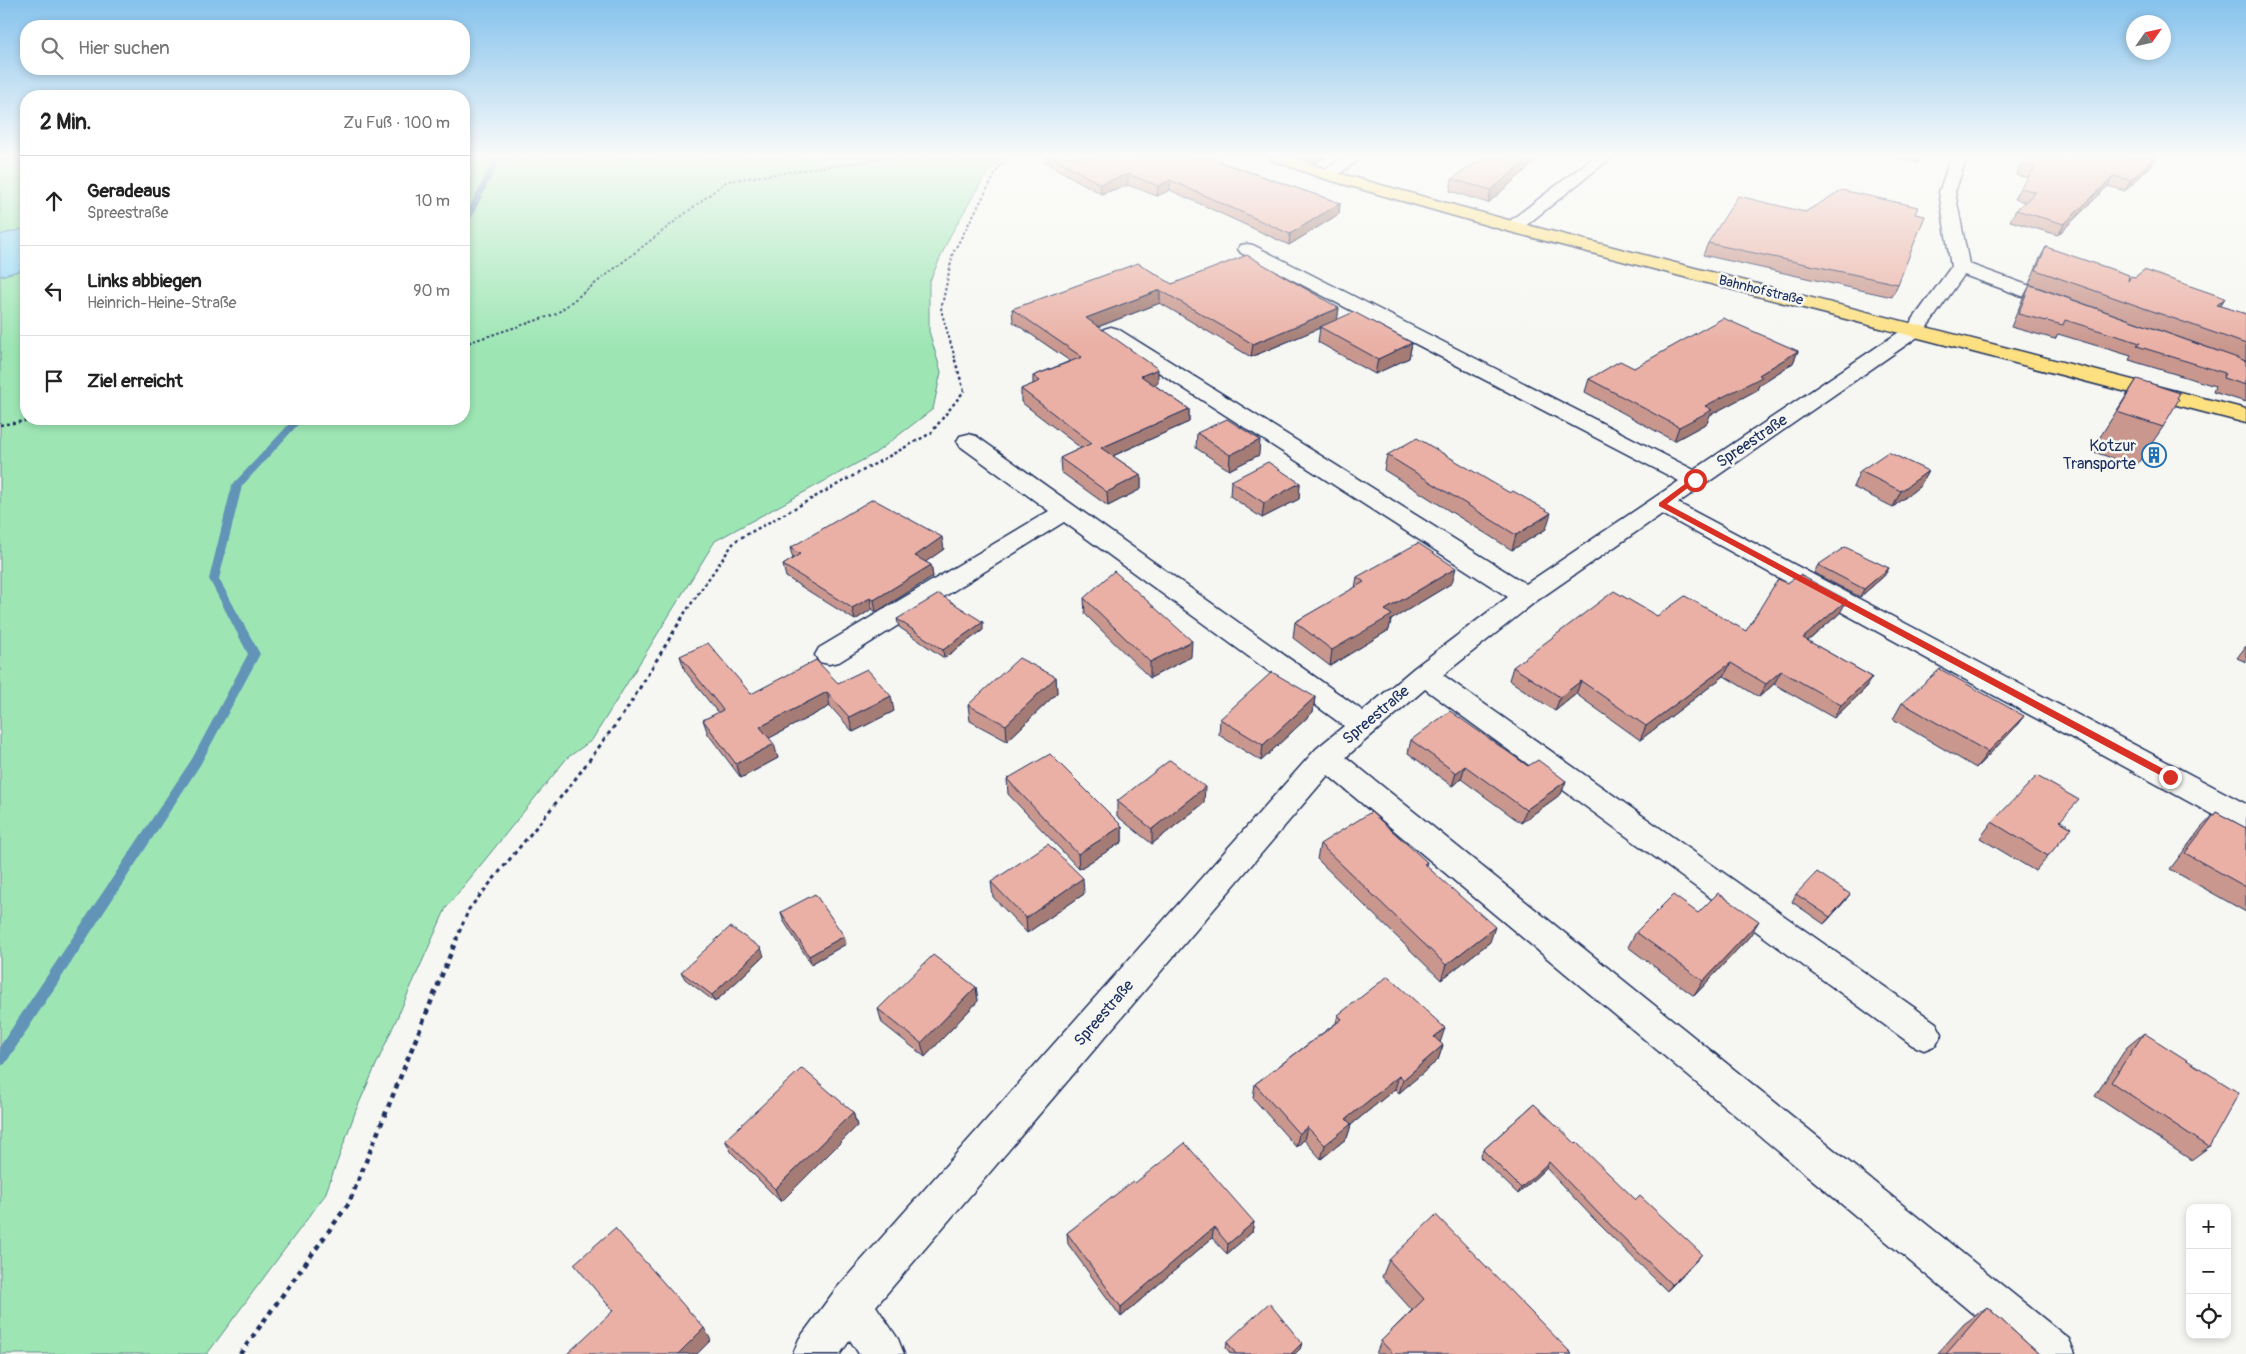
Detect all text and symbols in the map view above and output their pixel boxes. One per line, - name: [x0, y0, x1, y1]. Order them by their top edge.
- north arrow: [2126, 15, 2171, 60]
- search box: [20, 20, 470, 75]
- icon: search: [38, 34, 66, 62]
- text: Hier suchen: [78, 36, 170, 60]
- text: 2 Min.: [40, 109, 91, 136]
- text: Zu Fuß · 100 m: [343, 113, 450, 133]
- text: Geradeaus: [87, 179, 170, 203]
- icon: ahead: [40, 187, 68, 215]
- text: 10 m: [415, 191, 450, 211]
- text: Spreestraße: [87, 203, 168, 223]
- text: Links abbiegen: [87, 269, 202, 293]
- street label: Bahnhofstraße: [1717, 271, 1805, 309]
- icon: left: [40, 277, 68, 305]
- text: 90 m: [413, 281, 450, 301]
- text: Heinrich-Heine-Straße: [87, 293, 237, 313]
- icon: arrive: [40, 367, 68, 395]
- text: Ziel erreicht: [87, 369, 183, 393]
- street label: Spreestraße: [1713, 410, 1791, 472]
- place label: Kotzur Transporte: [2063, 436, 2136, 474]
- building icon: Kotzur Transporte: [2141, 442, 2167, 468]
- route start: [1684, 469, 1707, 492]
- street label: Spreestraße: [1338, 681, 1414, 749]
- route end: [2159, 766, 2182, 789]
- street label: Spreestraße: [1070, 976, 1138, 1050]
- map controls: [2186, 1204, 2231, 1339]
- button: +: [2186, 1204, 2231, 1249]
- button: −: [2186, 1249, 2231, 1294]
- button: locate: [2186, 1294, 2231, 1339]

